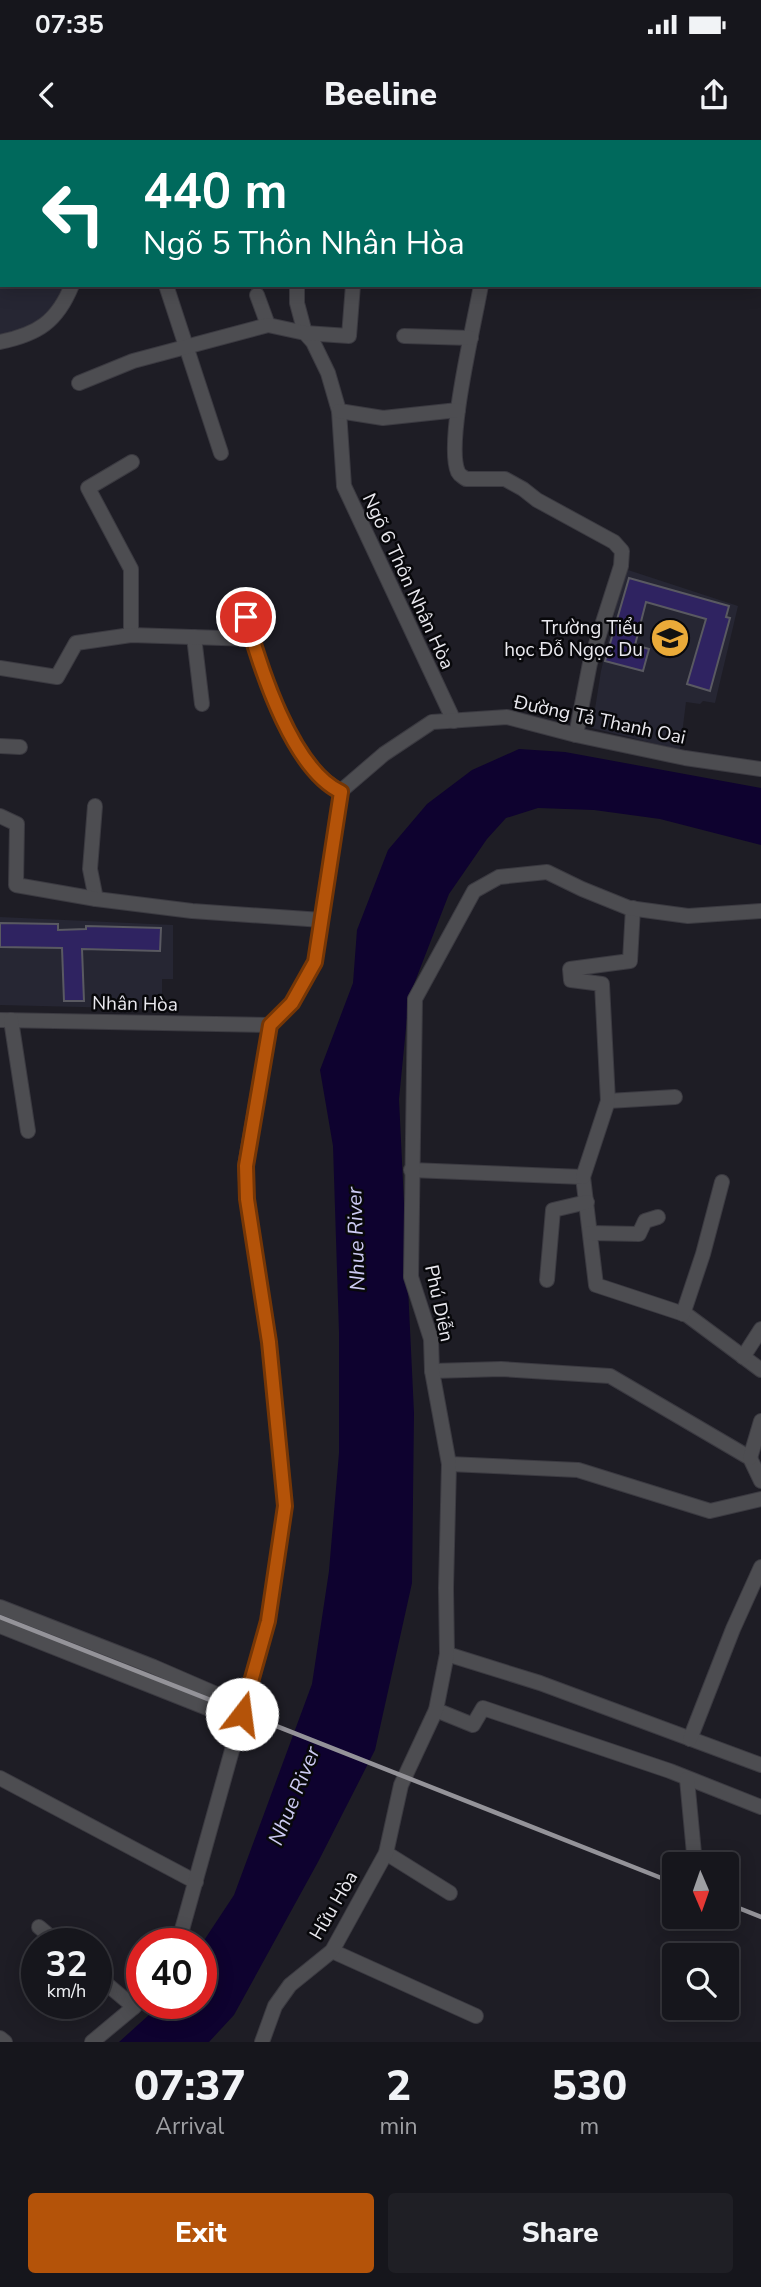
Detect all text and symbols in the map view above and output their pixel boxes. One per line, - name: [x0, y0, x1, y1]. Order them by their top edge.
- text: 07:35: [35, 7, 104, 42]
- text: Beeline: [324, 73, 437, 116]
- icon: back: [28, 76, 66, 114]
- icon: share: [695, 76, 733, 114]
- text: 440 m: [143, 158, 287, 225]
- icon: left: [28, 168, 119, 259]
- text: Ngõ 5 Thôn Nhân Hòa: [143, 222, 465, 265]
- street label: Ngõ 6 Thôn Nhân Hòa: [356, 489, 460, 674]
- pin: [216, 587, 276, 647]
- icon: arrive: [227, 598, 265, 636]
- place label: Trường Tiểu học Đỗ Ngọc Du: [504, 615, 643, 663]
- school or university icon: Trường Tiểu học Đỗ Ngọc Du: [649, 617, 691, 659]
- street label: Đường Tả Thanh Oai: [511, 689, 688, 751]
- street label: Nhân Hòa: [92, 990, 178, 1018]
- water label: Nhue River: [340, 1186, 372, 1291]
- street label: Phú Diễn: [418, 1262, 460, 1344]
- position arrow: [205, 1677, 279, 1751]
- water label: Nhue River: [262, 1742, 327, 1849]
- north arrow: [662, 1852, 738, 1928]
- map controls: [662, 1852, 739, 2020]
- street label: Hữu Hòa: [304, 1866, 364, 1945]
- speed limit sign: 40: [126, 1928, 217, 2019]
- text: 32: [45, 1941, 88, 1988]
- button: search: [662, 1943, 739, 2020]
- text: km/h: [47, 1979, 86, 2003]
- text: 07:37: [134, 2058, 246, 2115]
- text: 2: [386, 2058, 411, 2115]
- text: 530: [552, 2058, 627, 2115]
- text: Arrival: [155, 2111, 224, 2142]
- text: min: [380, 2111, 418, 2142]
- text: m: [579, 2111, 599, 2142]
- button: Exit: [28, 2193, 374, 2273]
- button: Share: [388, 2193, 733, 2273]

